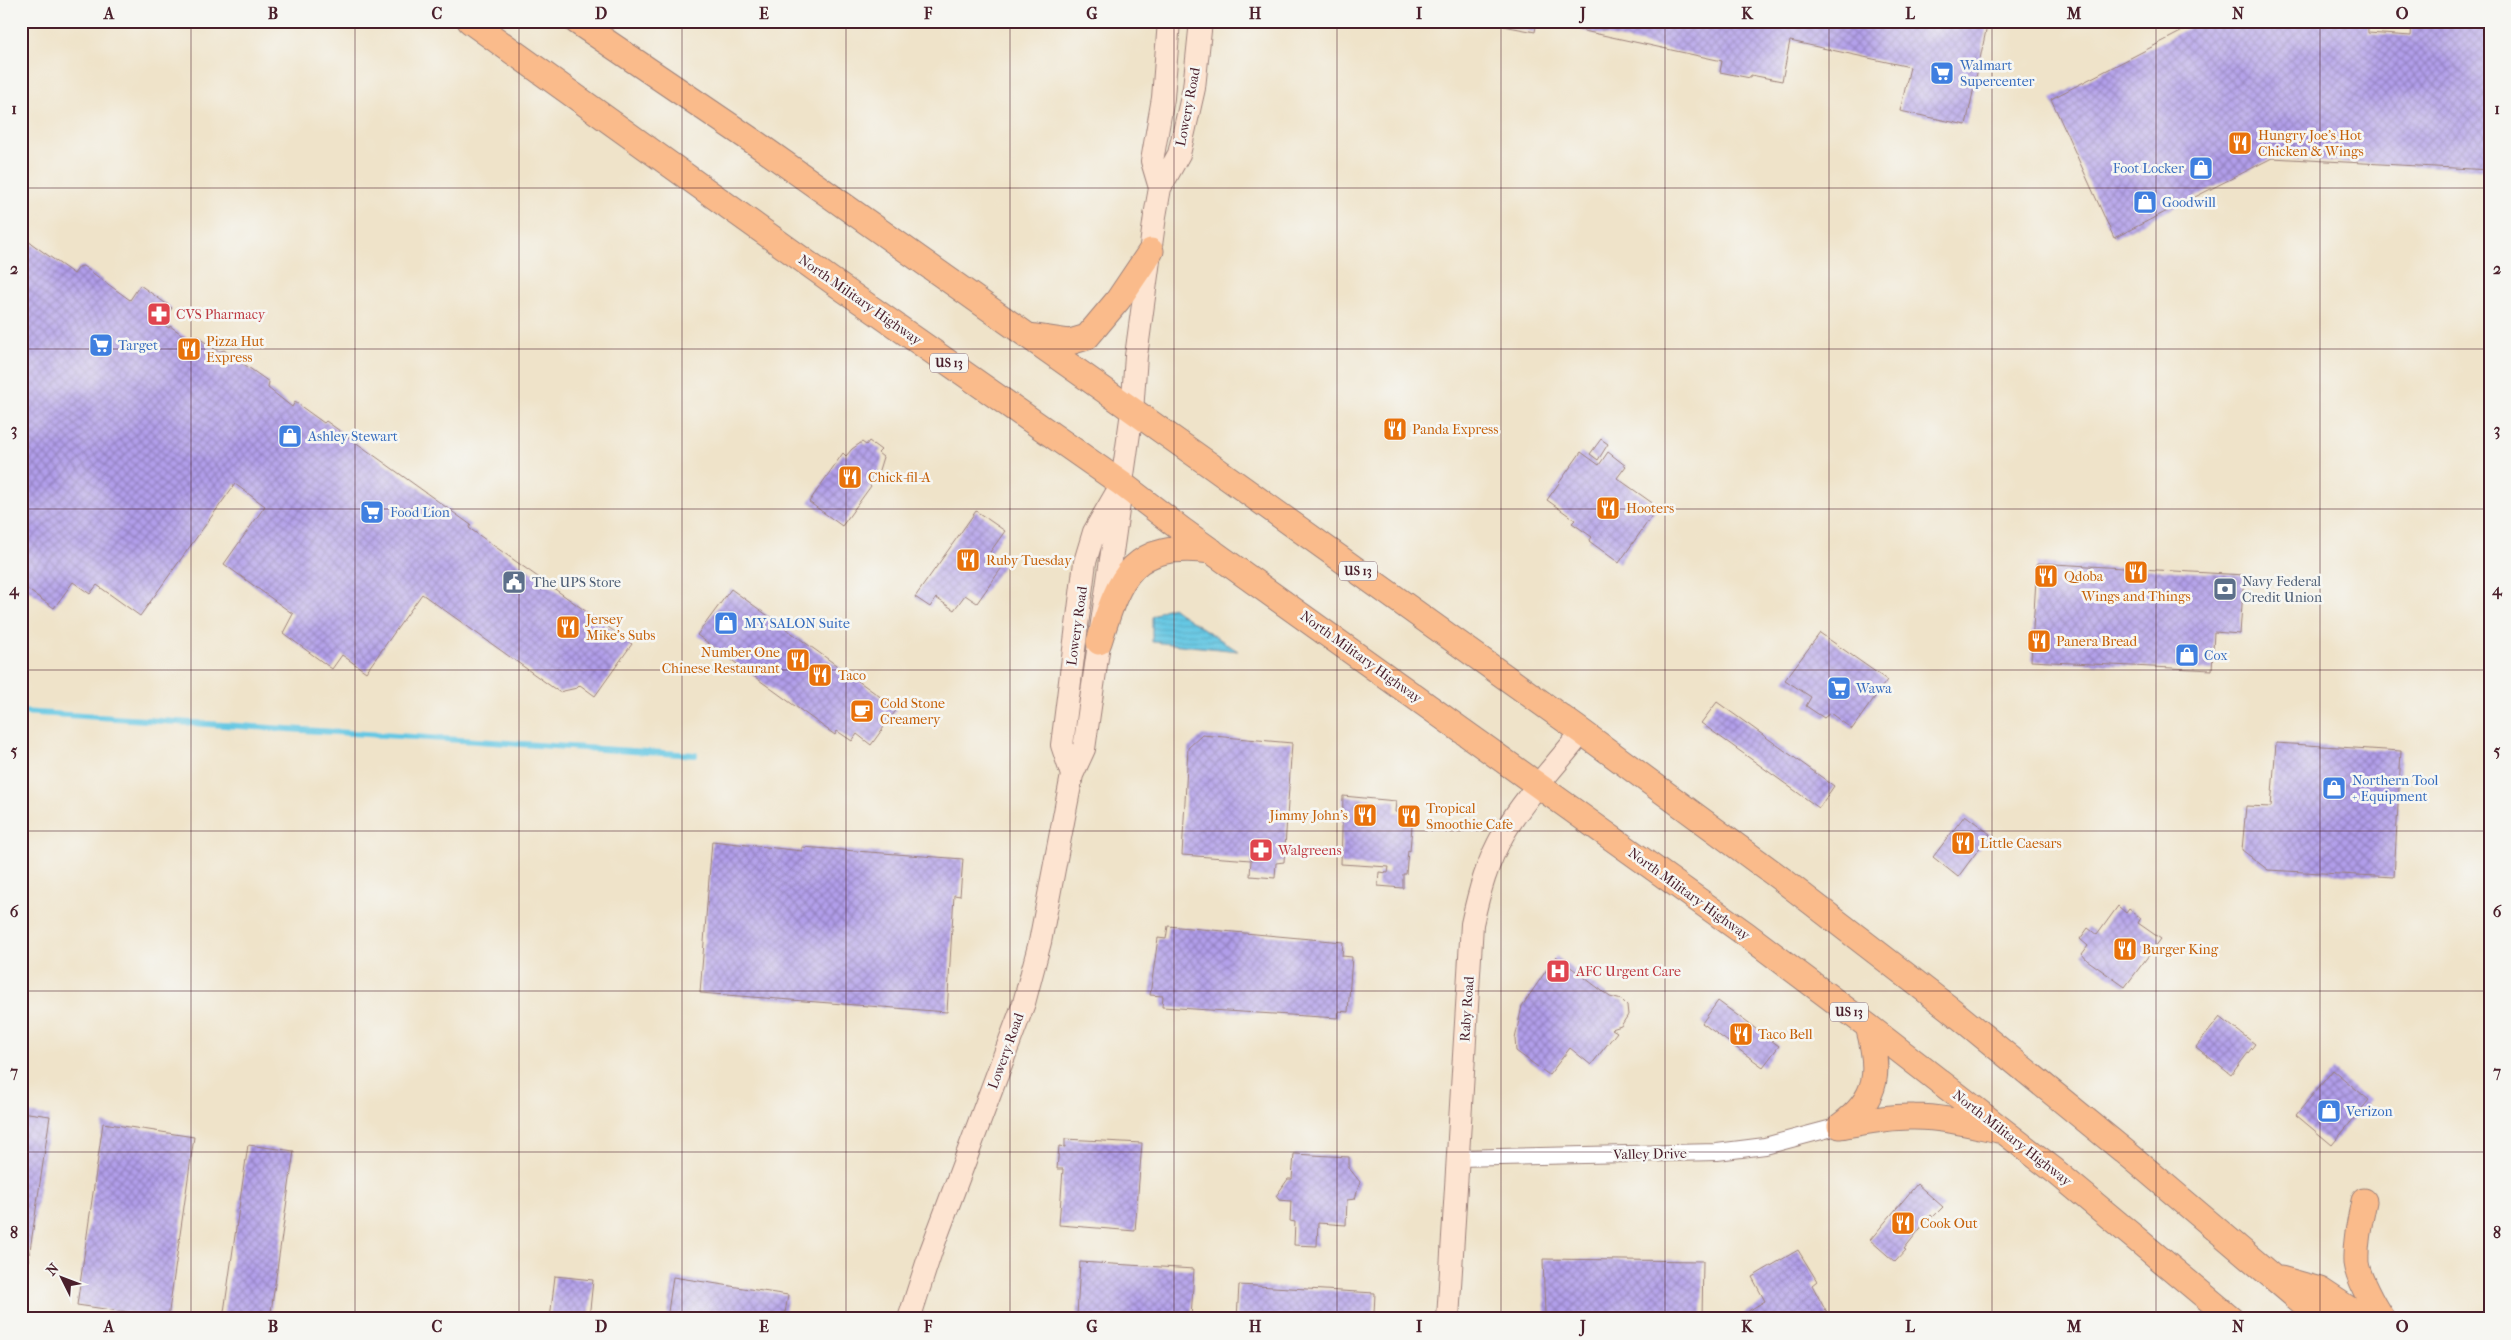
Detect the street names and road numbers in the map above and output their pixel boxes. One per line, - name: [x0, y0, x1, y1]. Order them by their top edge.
- street label: Lowery Road: [1172, 66, 1204, 148]
- street label: North Military Highway: [795, 251, 925, 349]
- road number: US 13: [930, 353, 968, 372]
- road number: US 13: [1339, 562, 1377, 580]
- street label: Lowery Road: [1063, 585, 1091, 667]
- street label: North Military Highway: [1297, 607, 1426, 707]
- street label: North Military Highway: [1625, 844, 1754, 944]
- street label: Raby Road: [1456, 975, 1478, 1042]
- road number: US 13: [1830, 1002, 1868, 1022]
- street label: Lowery Road: [984, 1010, 1028, 1091]
- street label: North Military Highway: [1949, 1086, 2075, 1190]
- street label: Valley Drive: [1612, 1145, 1687, 1163]

